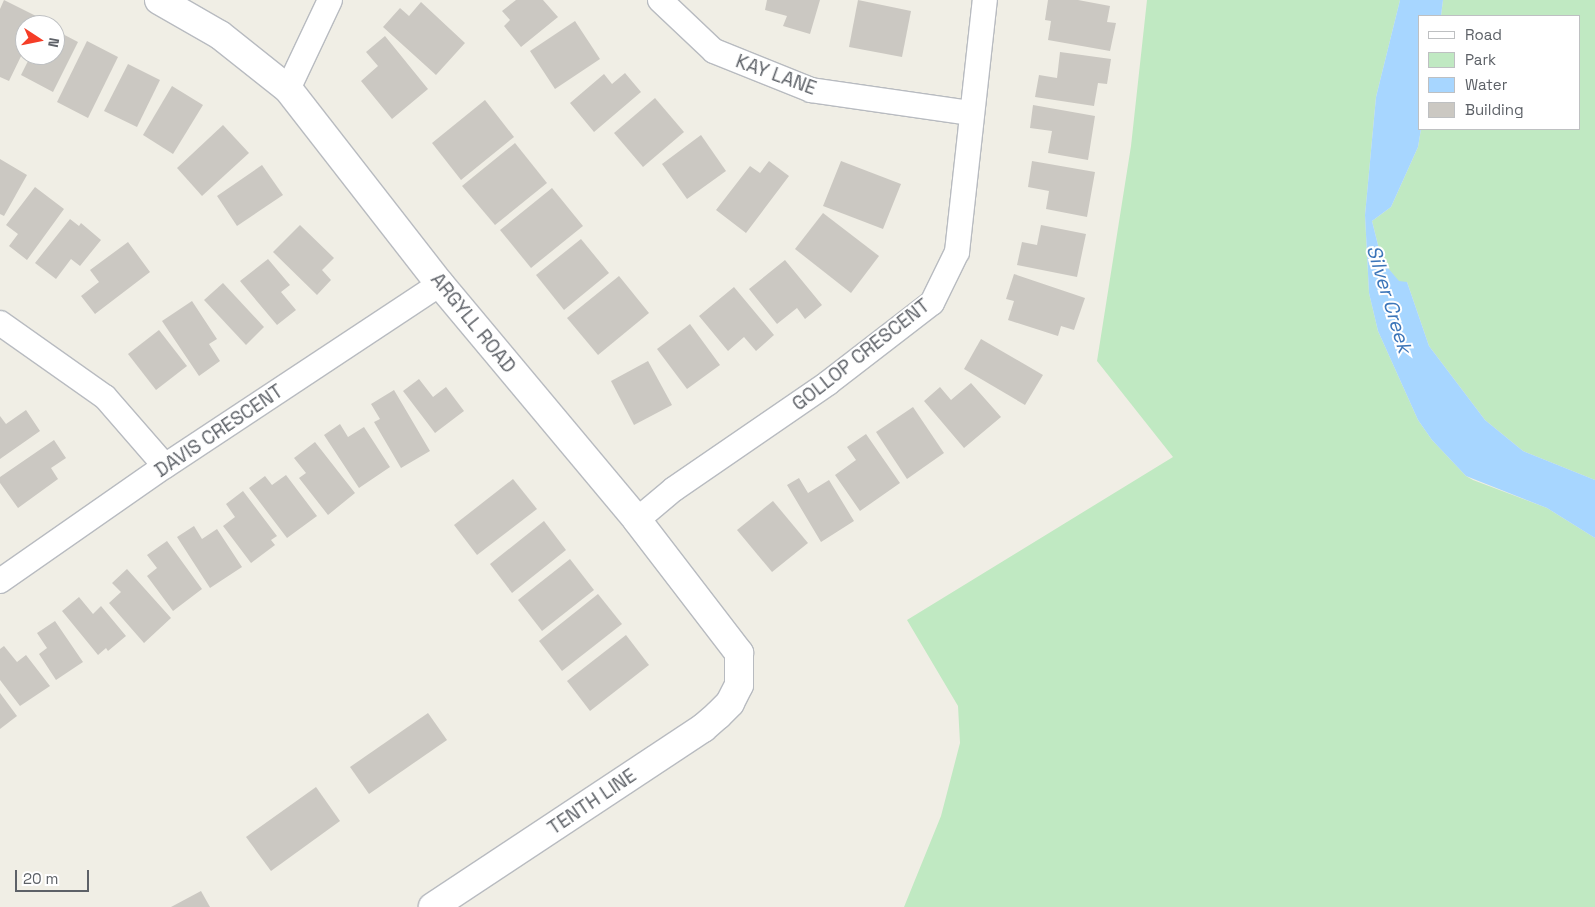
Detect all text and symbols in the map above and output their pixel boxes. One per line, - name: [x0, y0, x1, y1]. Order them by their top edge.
- north arrow: [15, 15, 65, 65]
- legend: [1418, 15, 1580, 130]
- text: Road: [1465, 25, 1502, 44]
- text: N: [44, 36, 63, 49]
- street label: KAY LANE: [733, 50, 819, 100]
- text: Park: [1465, 50, 1496, 69]
- text: Water: [1465, 75, 1507, 94]
- text: Building: [1465, 100, 1524, 119]
- water label: Silver Creek: [1361, 242, 1417, 356]
- street label: ARGYLL ROAD: [426, 268, 520, 378]
- street label: GOLLOP CRESCENT: [788, 294, 934, 416]
- street label: DAVIS CRESCENT: [151, 380, 287, 482]
- street label: TENTH LINE: [544, 764, 640, 840]
- scale bar: [18, 860, 91, 892]
- text: 20 m: [23, 869, 58, 888]

